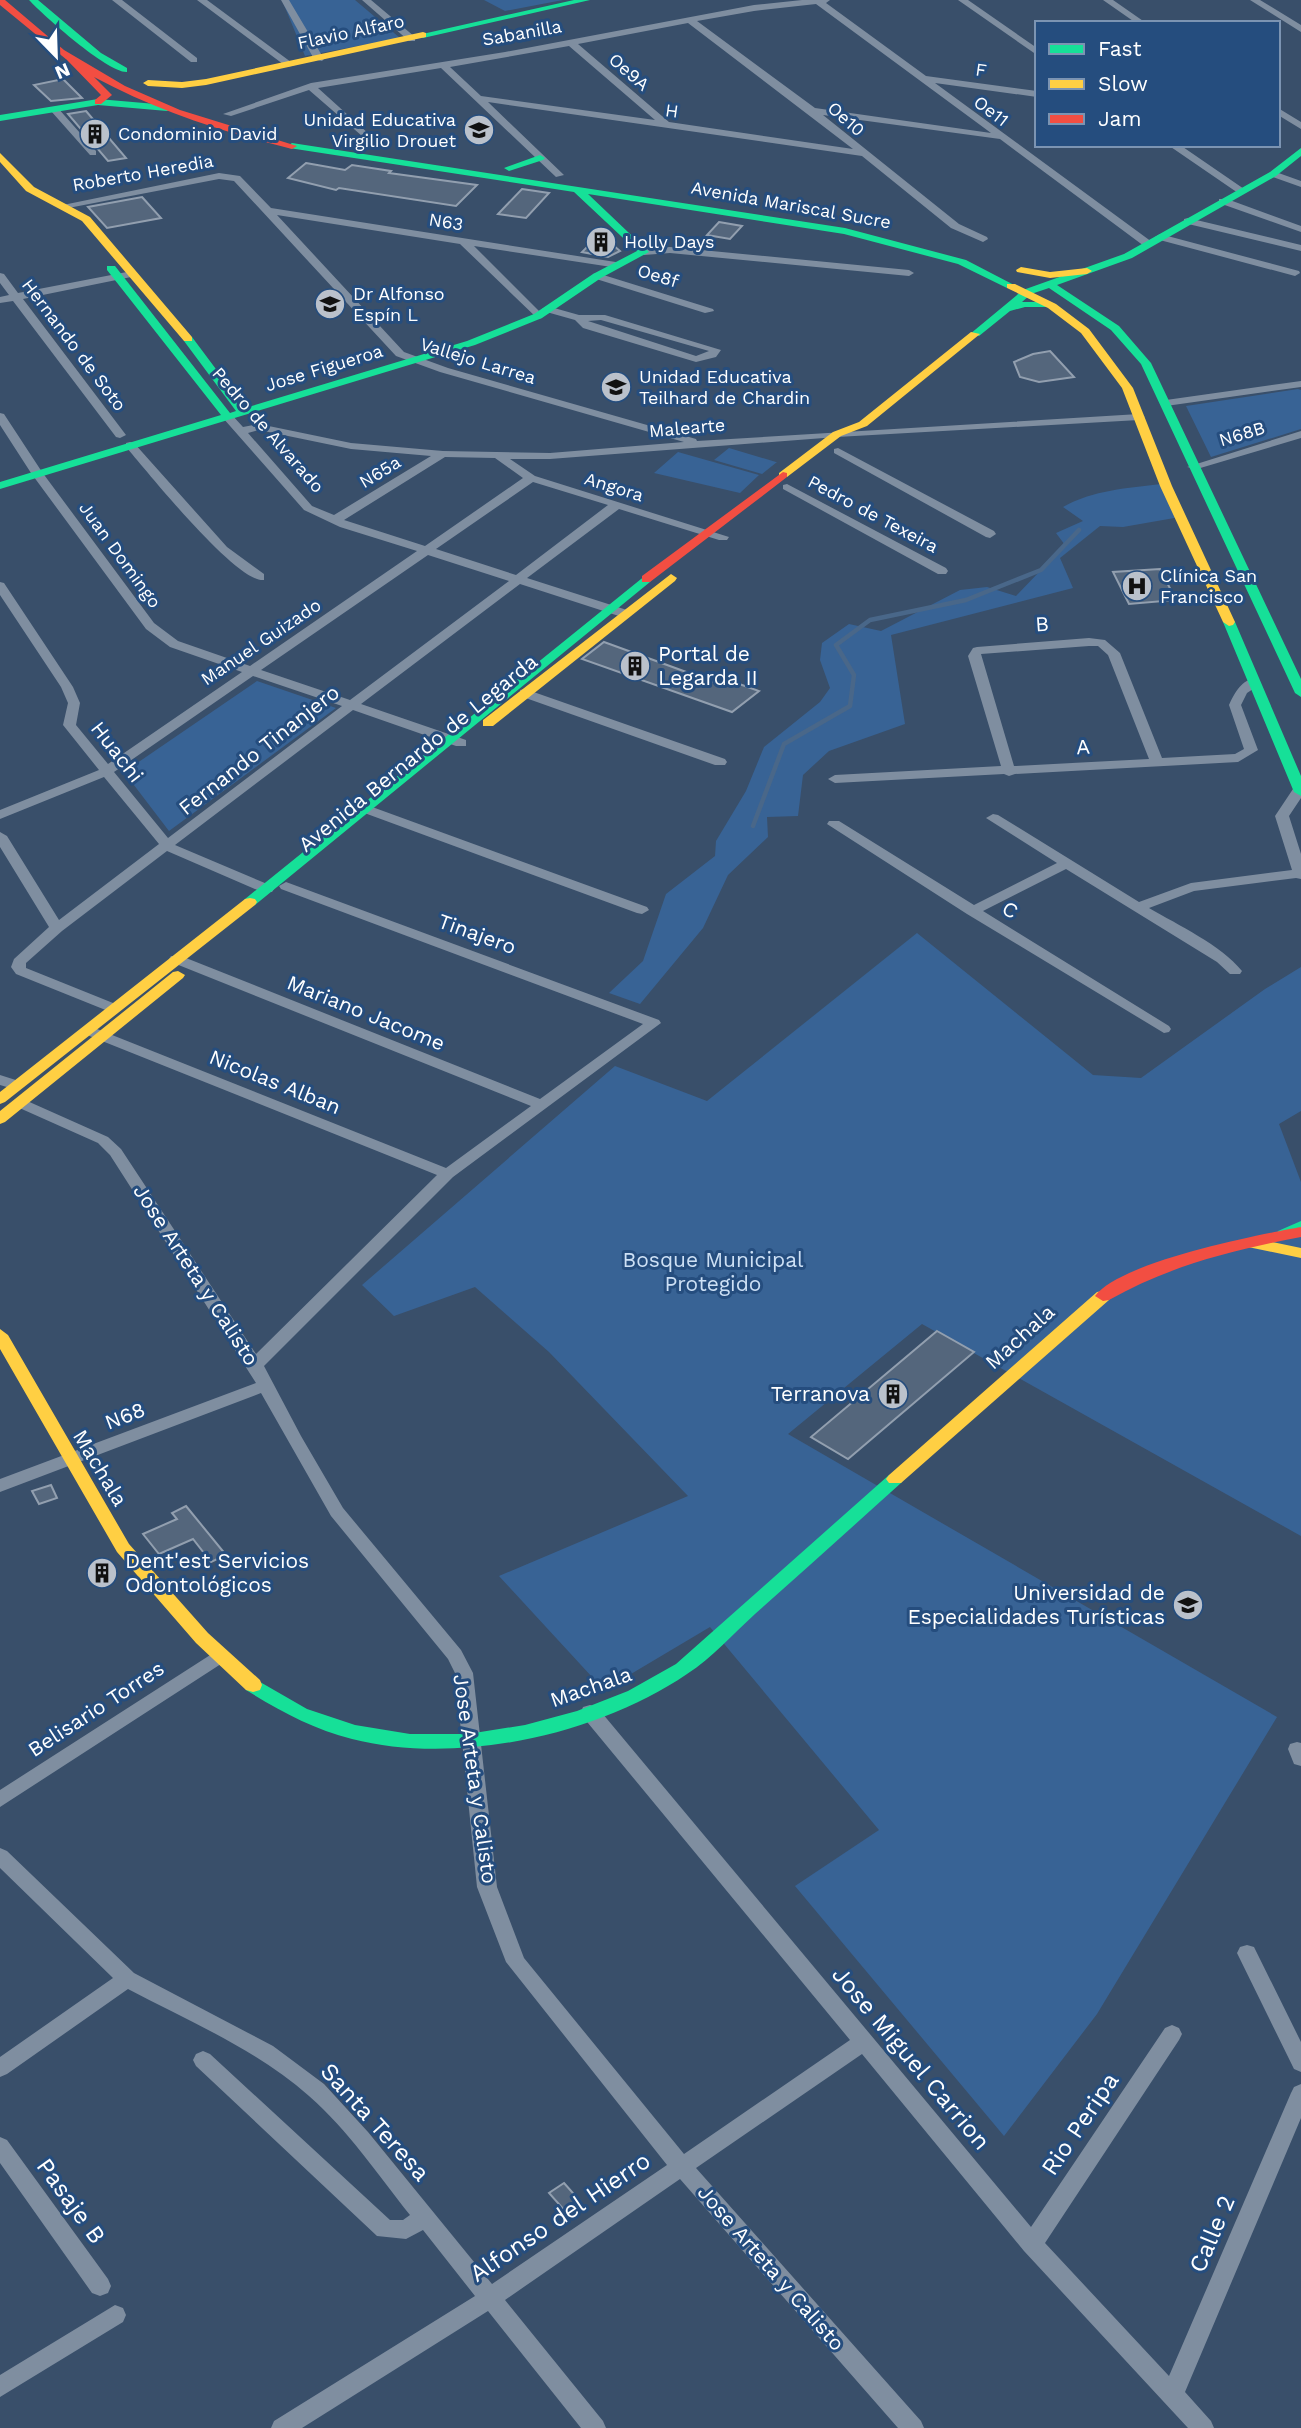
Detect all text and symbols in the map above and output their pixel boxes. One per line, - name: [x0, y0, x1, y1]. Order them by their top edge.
- street label: Flavio Alfaro: [296, 10, 406, 53]
- street label: Sabanilla: [481, 15, 563, 50]
- north arrow: [21, 21, 91, 91]
- legend: [1035, 21, 1280, 147]
- text: Fast: [1098, 36, 1142, 61]
- street label: Oe9A: [605, 48, 654, 95]
- text: N: [51, 58, 73, 85]
- street label: F: [974, 58, 988, 81]
- text: Slow: [1098, 71, 1148, 96]
- street label: Oe11: [970, 91, 1013, 130]
- street label: Oe10: [824, 97, 869, 140]
- street label: H: [664, 99, 680, 122]
- text: Jam: [1098, 106, 1141, 131]
- place label: Unidad Educativa Virgilio Drouet: [303, 109, 456, 151]
- school or university icon: Unidad Educativa Virgilio Drouet: [462, 113, 496, 147]
- building icon: Condominio David: [78, 117, 112, 151]
- place label: Condominio David: [118, 123, 277, 144]
- street label: Roberto Heredia: [71, 150, 215, 195]
- street label: Avenida Mariscal Sucre: [690, 177, 893, 232]
- street label: N63: [427, 208, 465, 235]
- building icon: Holly Days: [584, 225, 618, 259]
- place label: Holly Days: [624, 231, 715, 252]
- street label: Oe8f: [635, 259, 681, 292]
- street label: Hernando de Soto: [18, 275, 131, 415]
- place label: Dr Alfonso Espín L: [353, 283, 445, 325]
- school or university icon: Dr Alfonso Espín L: [313, 287, 347, 321]
- street label: Vallejo Larrea: [418, 333, 539, 388]
- street label: Jose Figueroa: [263, 340, 385, 395]
- street label: Pedro de Alvarado: [208, 363, 329, 497]
- place label: Unidad Educativa Teilhard de Chardin: [639, 366, 810, 408]
- school or university icon: Unidad Educativa Teilhard de Chardin: [599, 370, 633, 404]
- street label: Malearte: [648, 414, 726, 441]
- street label: N68B: [1216, 417, 1267, 450]
- street label: N65a: [355, 451, 404, 492]
- street label: Angora: [582, 468, 646, 505]
- street label: Pedro de Texeira: [805, 470, 942, 557]
- street label: Juan Domingo: [75, 498, 166, 612]
- place label: Clínica San Francisco: [1160, 565, 1257, 607]
- hospital icon: Clínica San Francisco: [1120, 569, 1154, 603]
- street label: Manuel Guizado: [197, 594, 325, 689]
- street label: B: [1034, 611, 1050, 636]
- place label: Portal de Legarda II: [658, 641, 758, 690]
- street label: Avenida Bernardo de Legarda: [293, 648, 542, 857]
- building icon: Portal de Legarda II: [618, 649, 652, 683]
- street label: Fernando Tinanjero: [173, 679, 344, 820]
- street label: Huachi: [86, 716, 149, 787]
- street label: A: [1075, 734, 1091, 759]
- street label: C: [998, 895, 1023, 924]
- street label: Tinajero: [435, 908, 520, 959]
- street label: Mariano Jacome: [284, 970, 449, 1056]
- street label: Nicolas Alban: [206, 1044, 344, 1119]
- street label: Jose Arteta y Calisto: [128, 1179, 264, 1370]
- park label: Bosque Municipal Protegido: [623, 1247, 804, 1296]
- street label: Machala: [980, 1299, 1060, 1374]
- building icon: Terranova: [876, 1377, 910, 1411]
- place label: Terranova: [771, 1381, 870, 1406]
- street label: N68: [101, 1396, 148, 1435]
- street label: Machala: [68, 1425, 133, 1511]
- place label: Dent'est Servicios Odontológicos: [125, 1548, 309, 1597]
- building icon: Dent'est Servicios Odontológicos: [85, 1556, 119, 1590]
- place label: Universidad de Especialidades Turísticas: [907, 1580, 1165, 1629]
- school or university icon: Universidad de Especialidades Turísticas: [1171, 1588, 1205, 1622]
- street label: Belisario Torres: [23, 1655, 168, 1762]
- street label: Machala: [547, 1661, 635, 1712]
- street label: Jose Arteta y Calisto: [448, 1673, 503, 1885]
- street label: Jose Miguel Carrion: [826, 1961, 996, 2155]
- street label: Santa Teresa: [315, 2057, 435, 2187]
- street label: Rio Peripa: [1035, 2067, 1125, 2181]
- street label: Alfonso del Hierro: [464, 2146, 656, 2288]
- street label: Pasaje B: [31, 2153, 111, 2249]
- street label: Jose Arteta y Calisto: [693, 2180, 850, 2356]
- street label: Calle 2: [1183, 2191, 1241, 2277]

